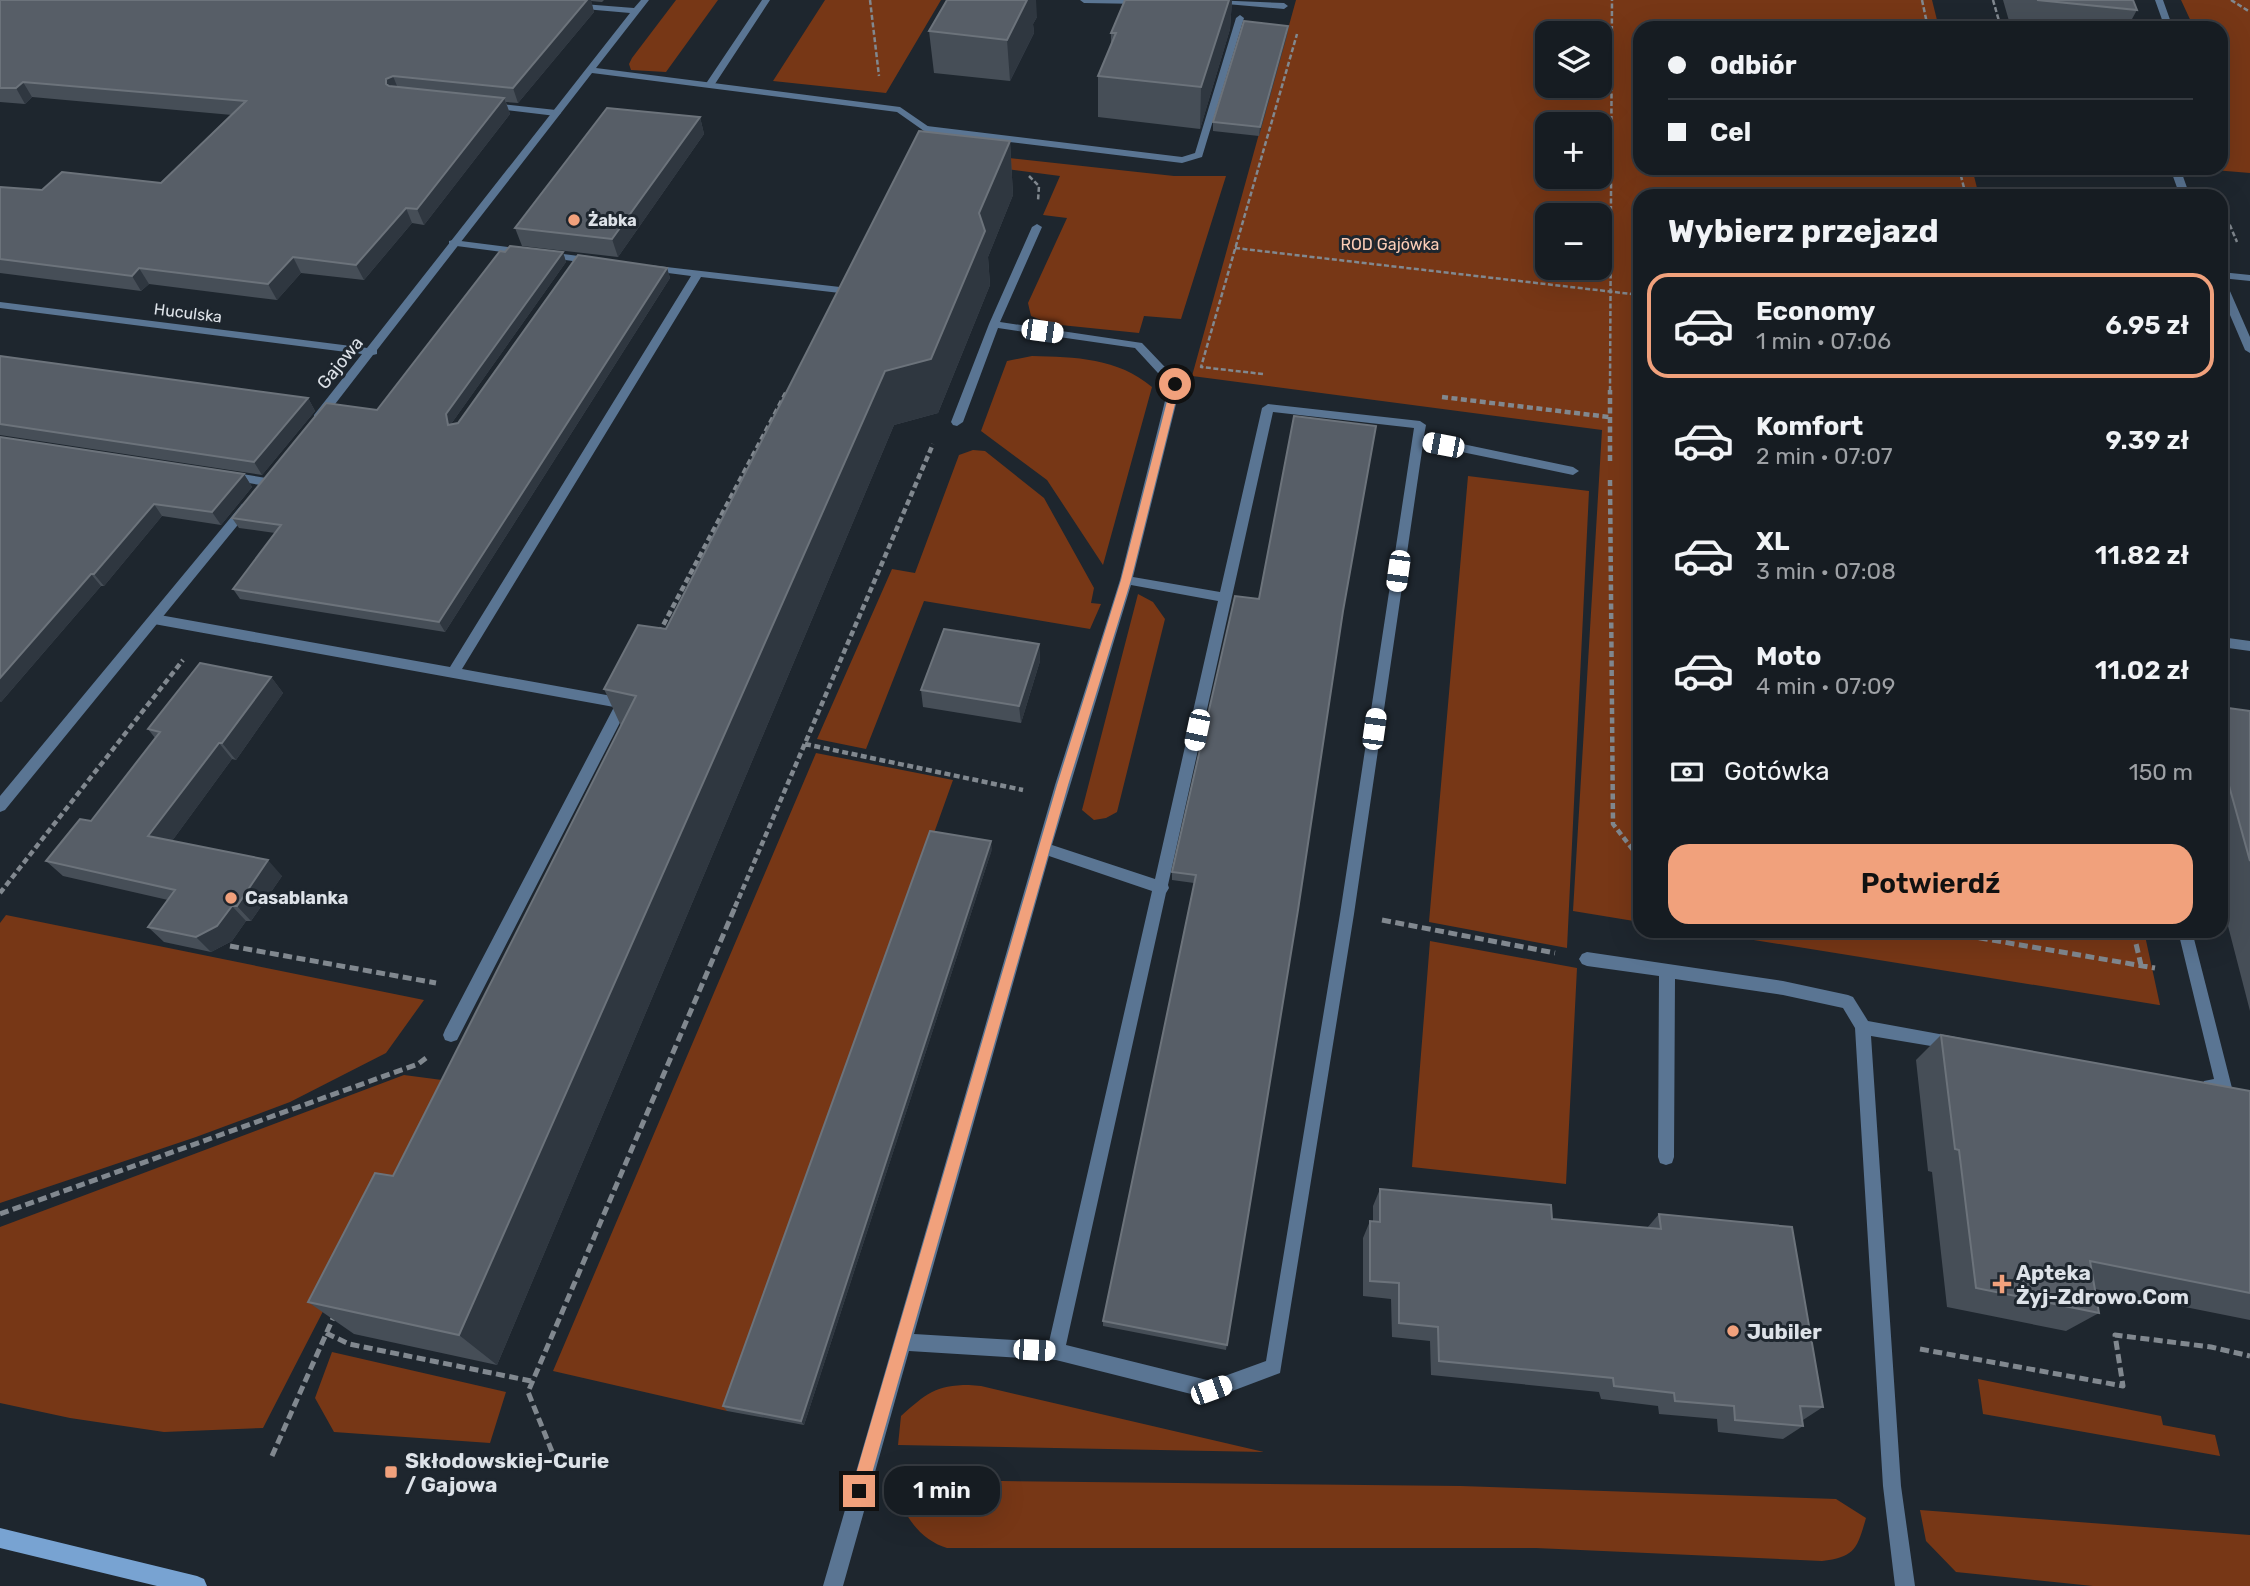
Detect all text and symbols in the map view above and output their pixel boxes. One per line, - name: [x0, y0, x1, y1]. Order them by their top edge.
- map controls: [1535, 21, 1612, 280]
- button: layers: [1535, 21, 1612, 98]
- text: Odbiór: [1710, 50, 1796, 81]
- button: +: [1535, 112, 1612, 189]
- text: Cel: [1710, 117, 1751, 148]
- button: −: [1535, 203, 1612, 280]
- place label: Żabka: [588, 211, 637, 230]
- marker: Żabka: [566, 212, 582, 228]
- text: Wybierz przejazd: [1668, 212, 1939, 250]
- park label: ROD Gajówka: [1341, 235, 1439, 254]
- icon: car: [1672, 294, 1735, 357]
- text: Economy: [1756, 296, 1875, 327]
- street label: Huculska: [153, 299, 223, 327]
- text: 6.95 zł: [2105, 310, 2189, 341]
- car: [1020, 318, 1065, 344]
- text: 1 min · 07:06: [1756, 327, 1891, 355]
- street label: Gajowa: [312, 332, 368, 394]
- route start: [1159, 368, 1191, 400]
- icon: car: [1672, 409, 1735, 472]
- text: Komfort: [1756, 411, 1863, 442]
- text: 9.39 zł: [2106, 425, 2189, 456]
- car: [1421, 431, 1466, 459]
- text: 2 min · 07:07: [1756, 442, 1893, 470]
- icon: car: [1672, 524, 1735, 587]
- text: XL: [1756, 526, 1789, 557]
- text: 11.82 zł: [2095, 540, 2189, 571]
- car: [1385, 549, 1412, 593]
- text: 3 min · 07:08: [1756, 557, 1896, 585]
- icon: car: [1672, 639, 1735, 702]
- text: Moto: [1756, 641, 1821, 672]
- text: 11.02 zł: [2095, 655, 2189, 686]
- text: 4 min · 07:09: [1756, 672, 1895, 700]
- car: [1183, 707, 1212, 753]
- car: [1361, 707, 1388, 751]
- icon: cash: [1668, 753, 1706, 791]
- text: Gotówka: [1724, 756, 1830, 787]
- text: 150 m: [2129, 758, 2193, 786]
- button: Potwierdź: [1668, 844, 2193, 924]
- place label: Casablanka: [245, 887, 349, 909]
- marker: Casablanka: [223, 890, 239, 906]
- place label: Apteka Żyj-Zdrowo.Com: [2016, 1260, 2189, 1309]
- marker: Apteka Żyj-Zdrowo.Com: [1994, 1276, 2010, 1292]
- place label: Jubiler: [1747, 1319, 1822, 1344]
- marker: Jubiler: [1725, 1323, 1741, 1339]
- car: [1013, 1338, 1056, 1362]
- car: [1188, 1373, 1235, 1407]
- place label: Skłodowskiej-Curie / Gajowa: [405, 1448, 609, 1497]
- marker: Skłodowskiej-Curie / Gajowa: [383, 1464, 399, 1480]
- callout: 1 min: [884, 1466, 999, 1516]
- route end: [843, 1475, 875, 1507]
- text: 1 min: [913, 1476, 971, 1504]

